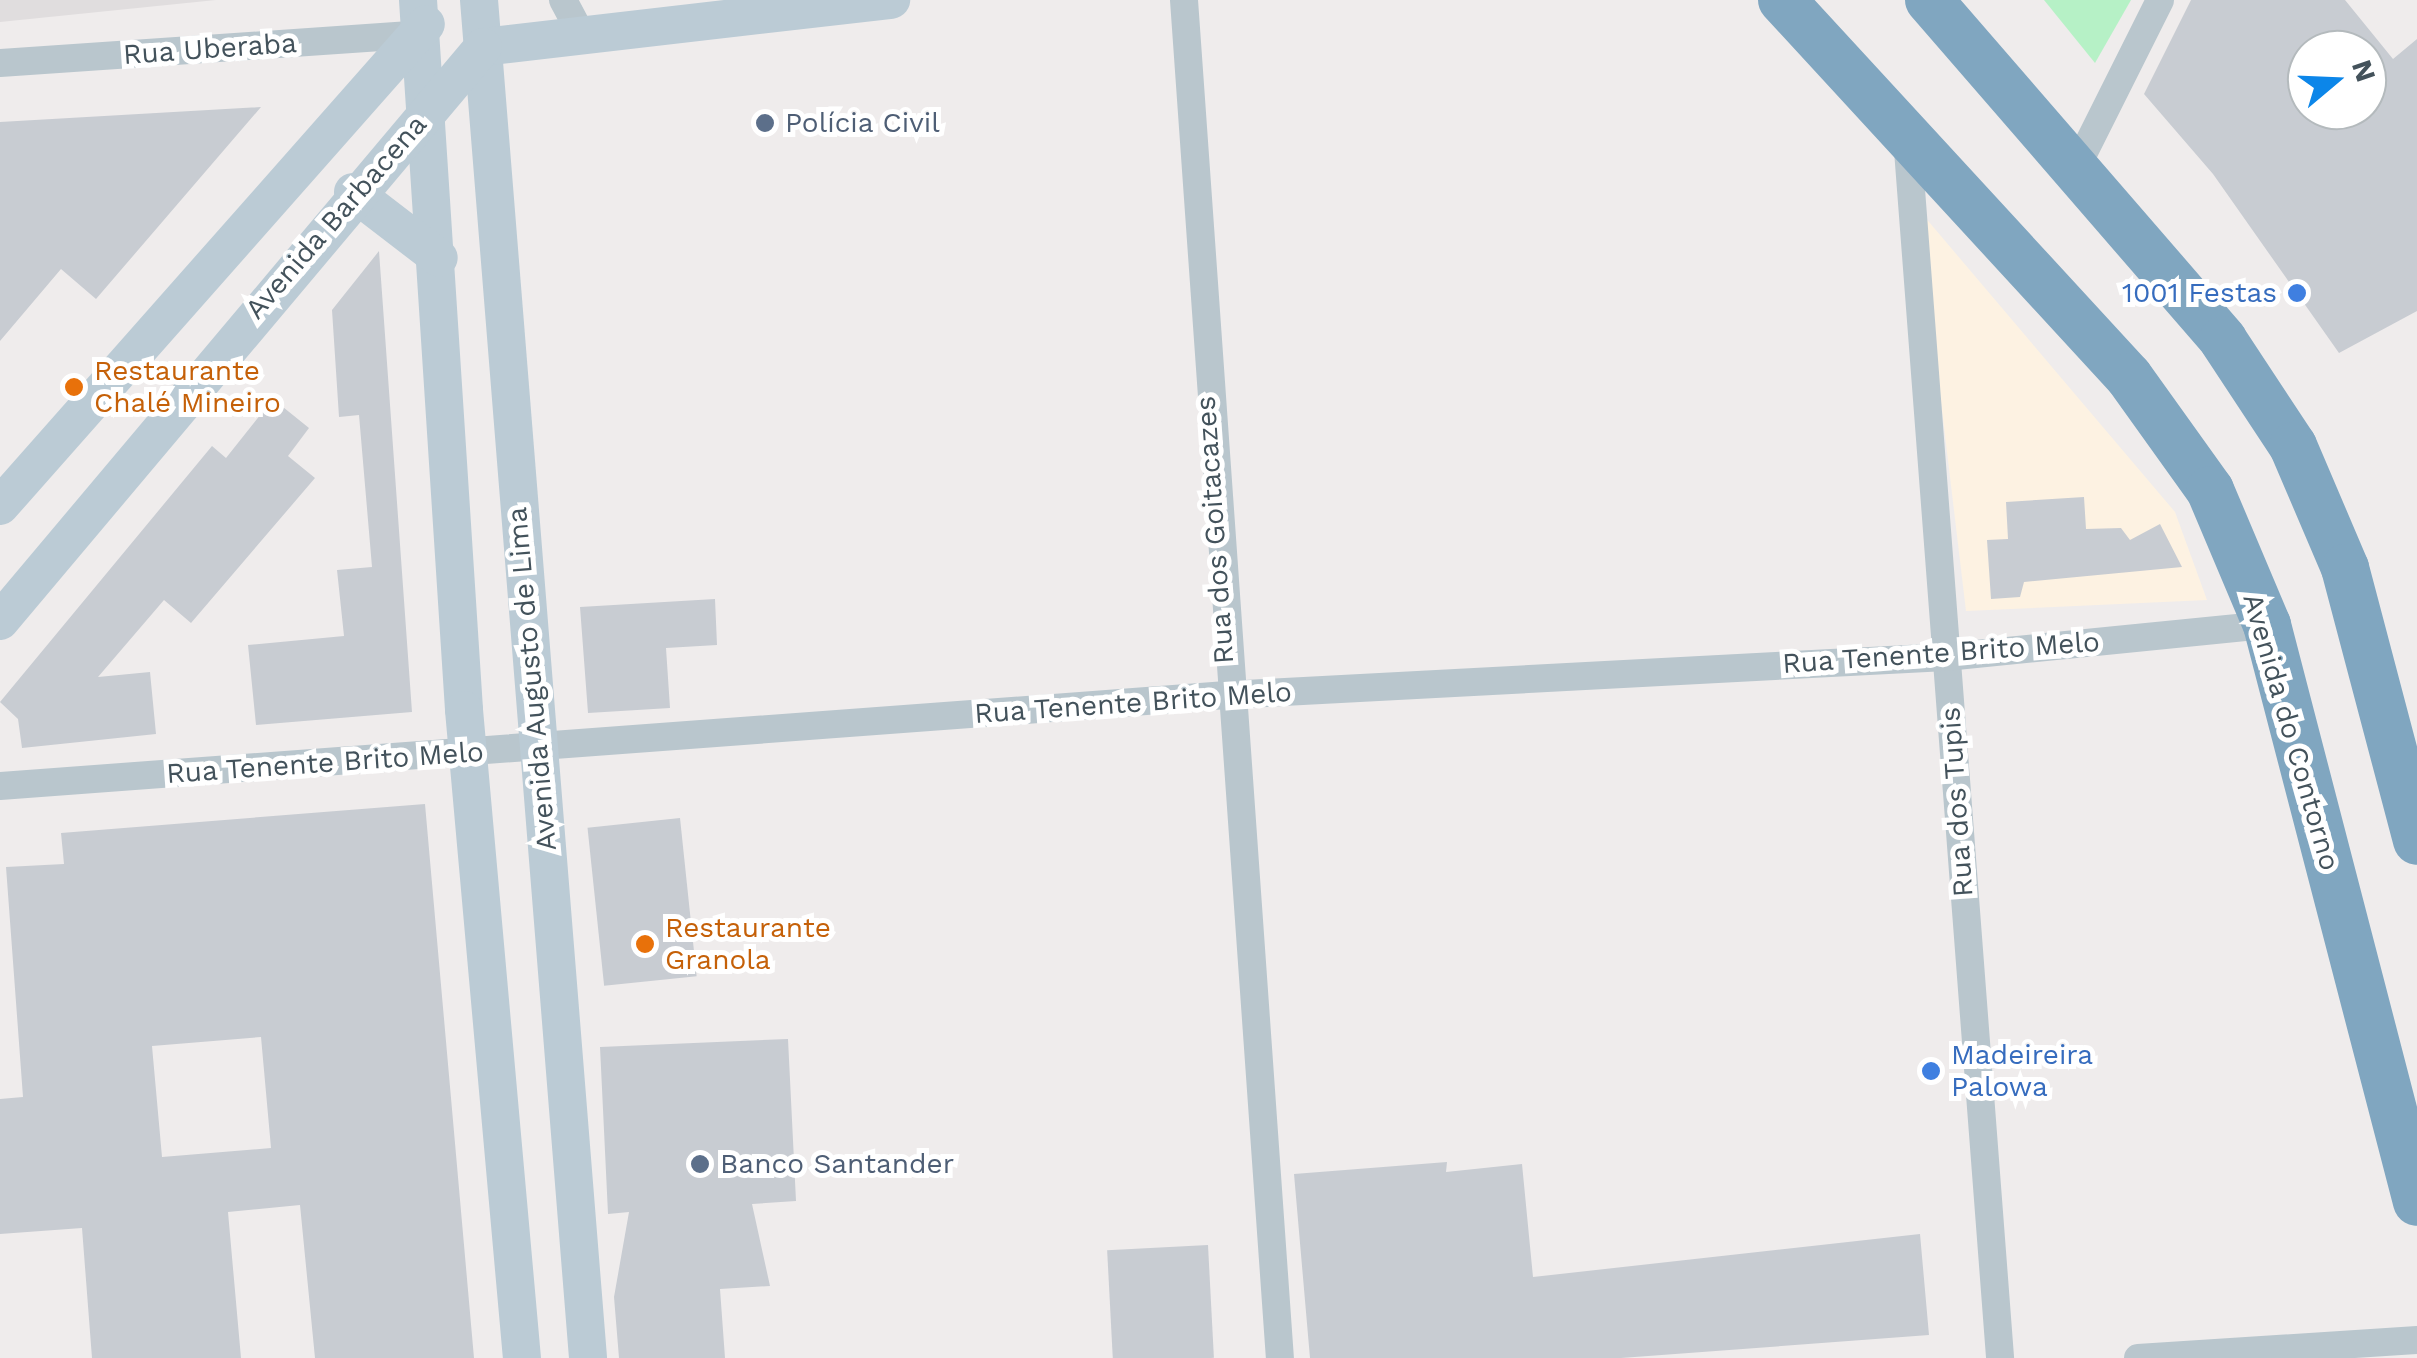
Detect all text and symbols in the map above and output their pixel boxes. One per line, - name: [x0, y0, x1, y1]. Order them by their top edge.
- street label: Rua Uberaba: [122, 26, 298, 72]
- north arrow: [2287, 30, 2387, 130]
- text: N: [2345, 56, 2383, 86]
- place label: Polícia Civil: [785, 106, 940, 140]
- street label: Avenida Barbacena: [238, 108, 434, 326]
- marker: Polícia Civil: [754, 112, 776, 134]
- place label: 1001 Festas: [2122, 276, 2277, 310]
- marker: 1001 Festas: [2286, 282, 2308, 304]
- place label: Restaurante Chalé Mineiro: [94, 354, 281, 420]
- marker: Restaurante Chalé Mineiro: [63, 376, 85, 398]
- street label: Rua dos Goitacazes: [1189, 395, 1241, 665]
- street label: Avenida Augusto de Lima: [500, 505, 564, 853]
- street label: Avenida do Contorno: [2235, 589, 2347, 875]
- street label: Rua Tenente Brito Melo: [1780, 625, 2102, 681]
- street label: Rua Tenente Brito Melo: [972, 675, 1294, 731]
- street label: Rua dos Tupis: [1934, 705, 1980, 899]
- street label: Rua Tenente Brito Melo: [164, 735, 486, 791]
- place label: Restaurante Granola: [665, 911, 831, 977]
- marker: Restaurante Granola: [634, 933, 656, 955]
- place label: Madeireira Palowa: [1951, 1038, 2093, 1104]
- marker: Madeireira Palowa: [1920, 1060, 1942, 1082]
- place label: Banco Santander: [720, 1147, 954, 1181]
- marker: Banco Santander: [689, 1153, 711, 1175]

